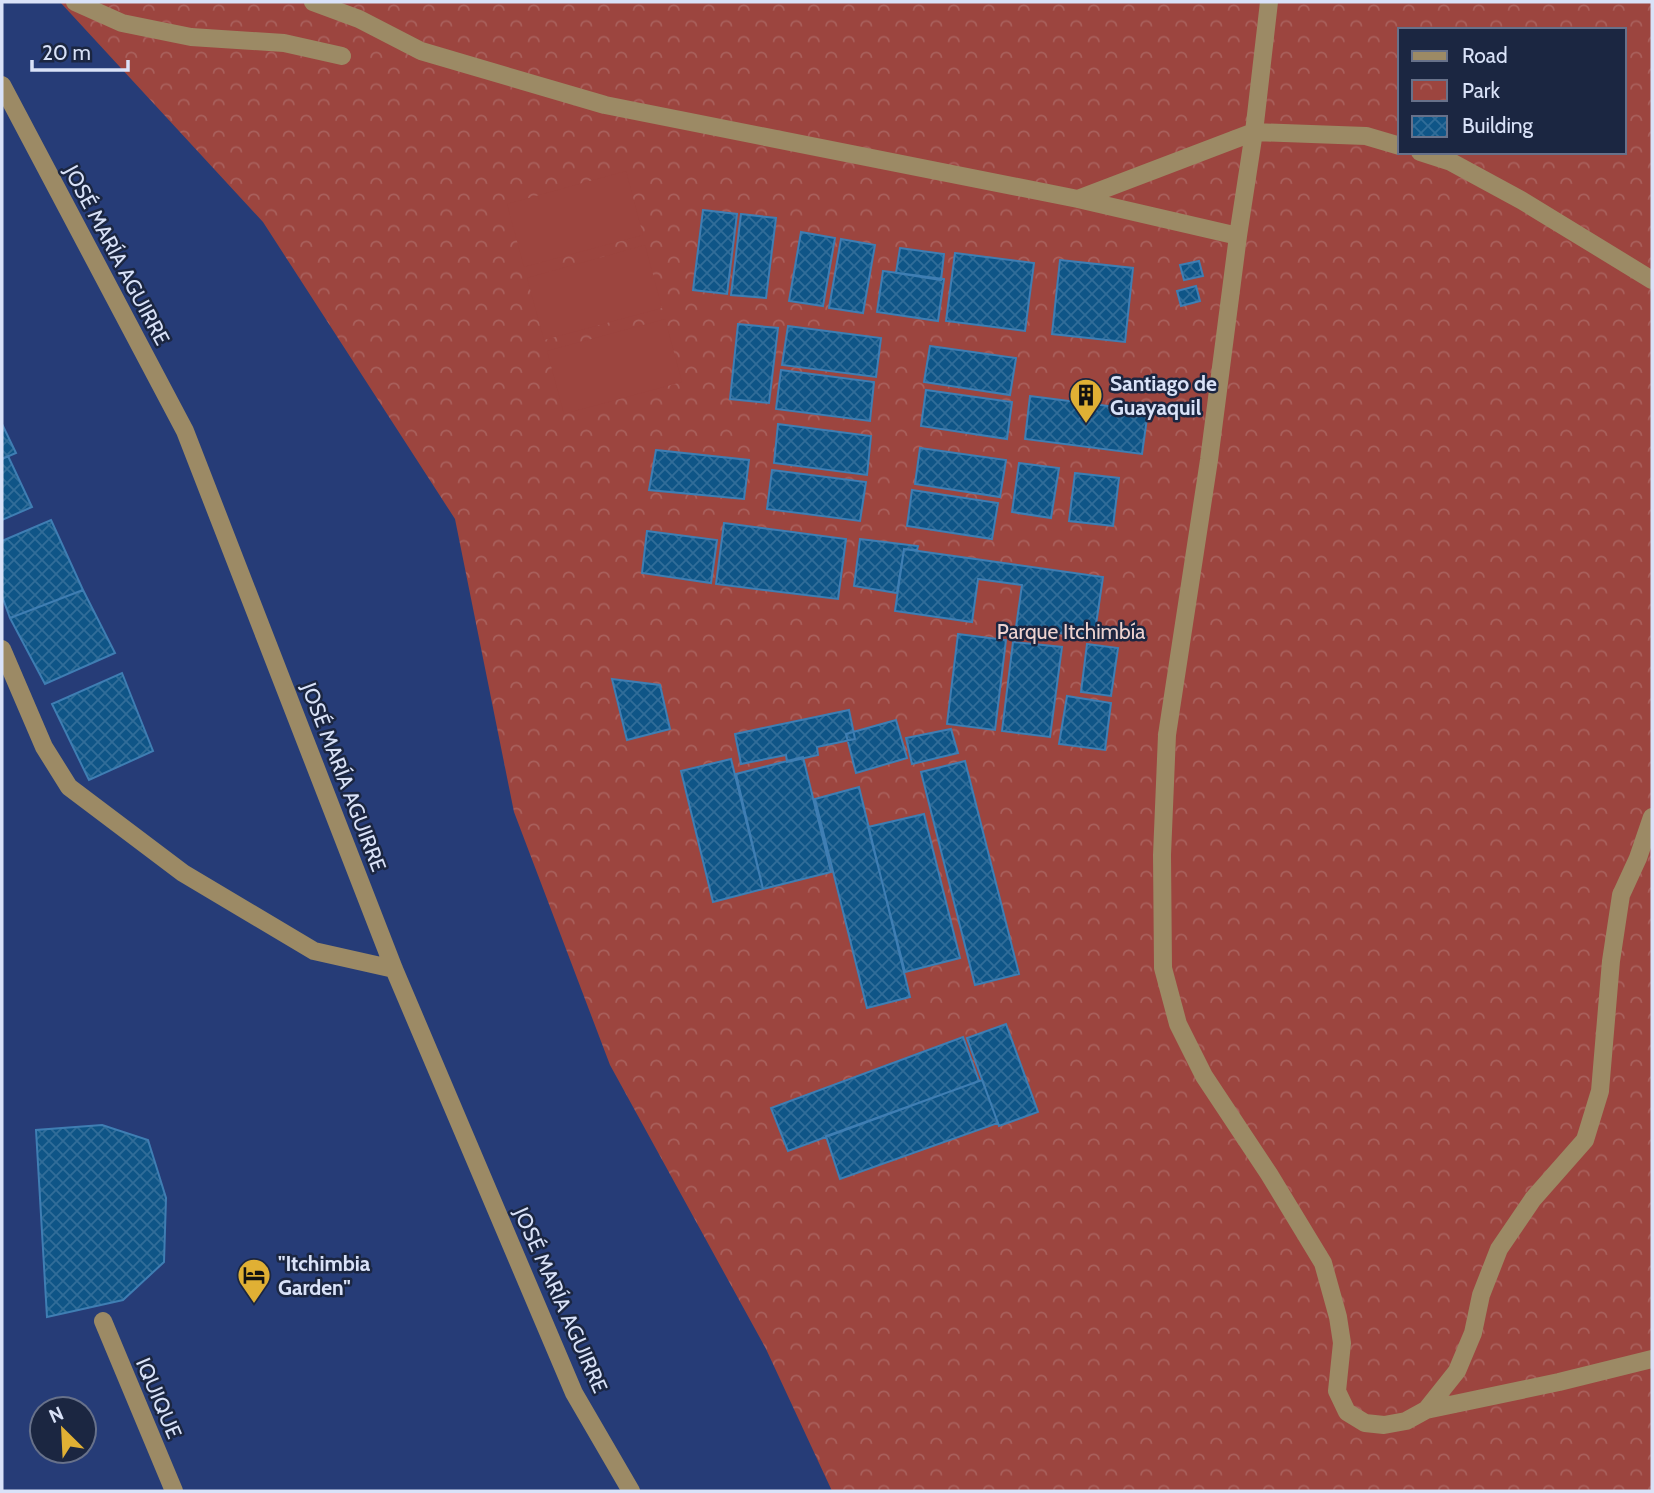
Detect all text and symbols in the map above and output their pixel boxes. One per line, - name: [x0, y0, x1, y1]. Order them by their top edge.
- scale bar: [32, 28, 128, 72]
- legend: [1398, 28, 1626, 154]
- text: 20 m: [42, 40, 91, 65]
- text: Road: [1462, 43, 1508, 68]
- text: Park: [1462, 78, 1500, 103]
- text: Building: [1462, 113, 1534, 138]
- street label: JOSÉ MARÍA AGUIRRE: [59, 160, 175, 349]
- place label: Santiago de Guayaquil: [1110, 371, 1217, 420]
- building icon: Santiago de Guayaquil: [1067, 376, 1105, 425]
- park label: Parque Itchimbía: [997, 619, 1145, 644]
- street label: JOSÉ MARÍA AGUIRRE: [296, 678, 392, 875]
- street label: JOSÉ MARÍA AGUIRRE: [508, 1203, 613, 1397]
- place label: "Itchimbia Garden": [278, 1251, 371, 1300]
- hotel icon: "Itchimbia Garden": [235, 1256, 273, 1305]
- street label: IQUIQUE: [131, 1354, 187, 1442]
- north arrow: [28, 1395, 98, 1465]
- text: N: [45, 1402, 67, 1428]

